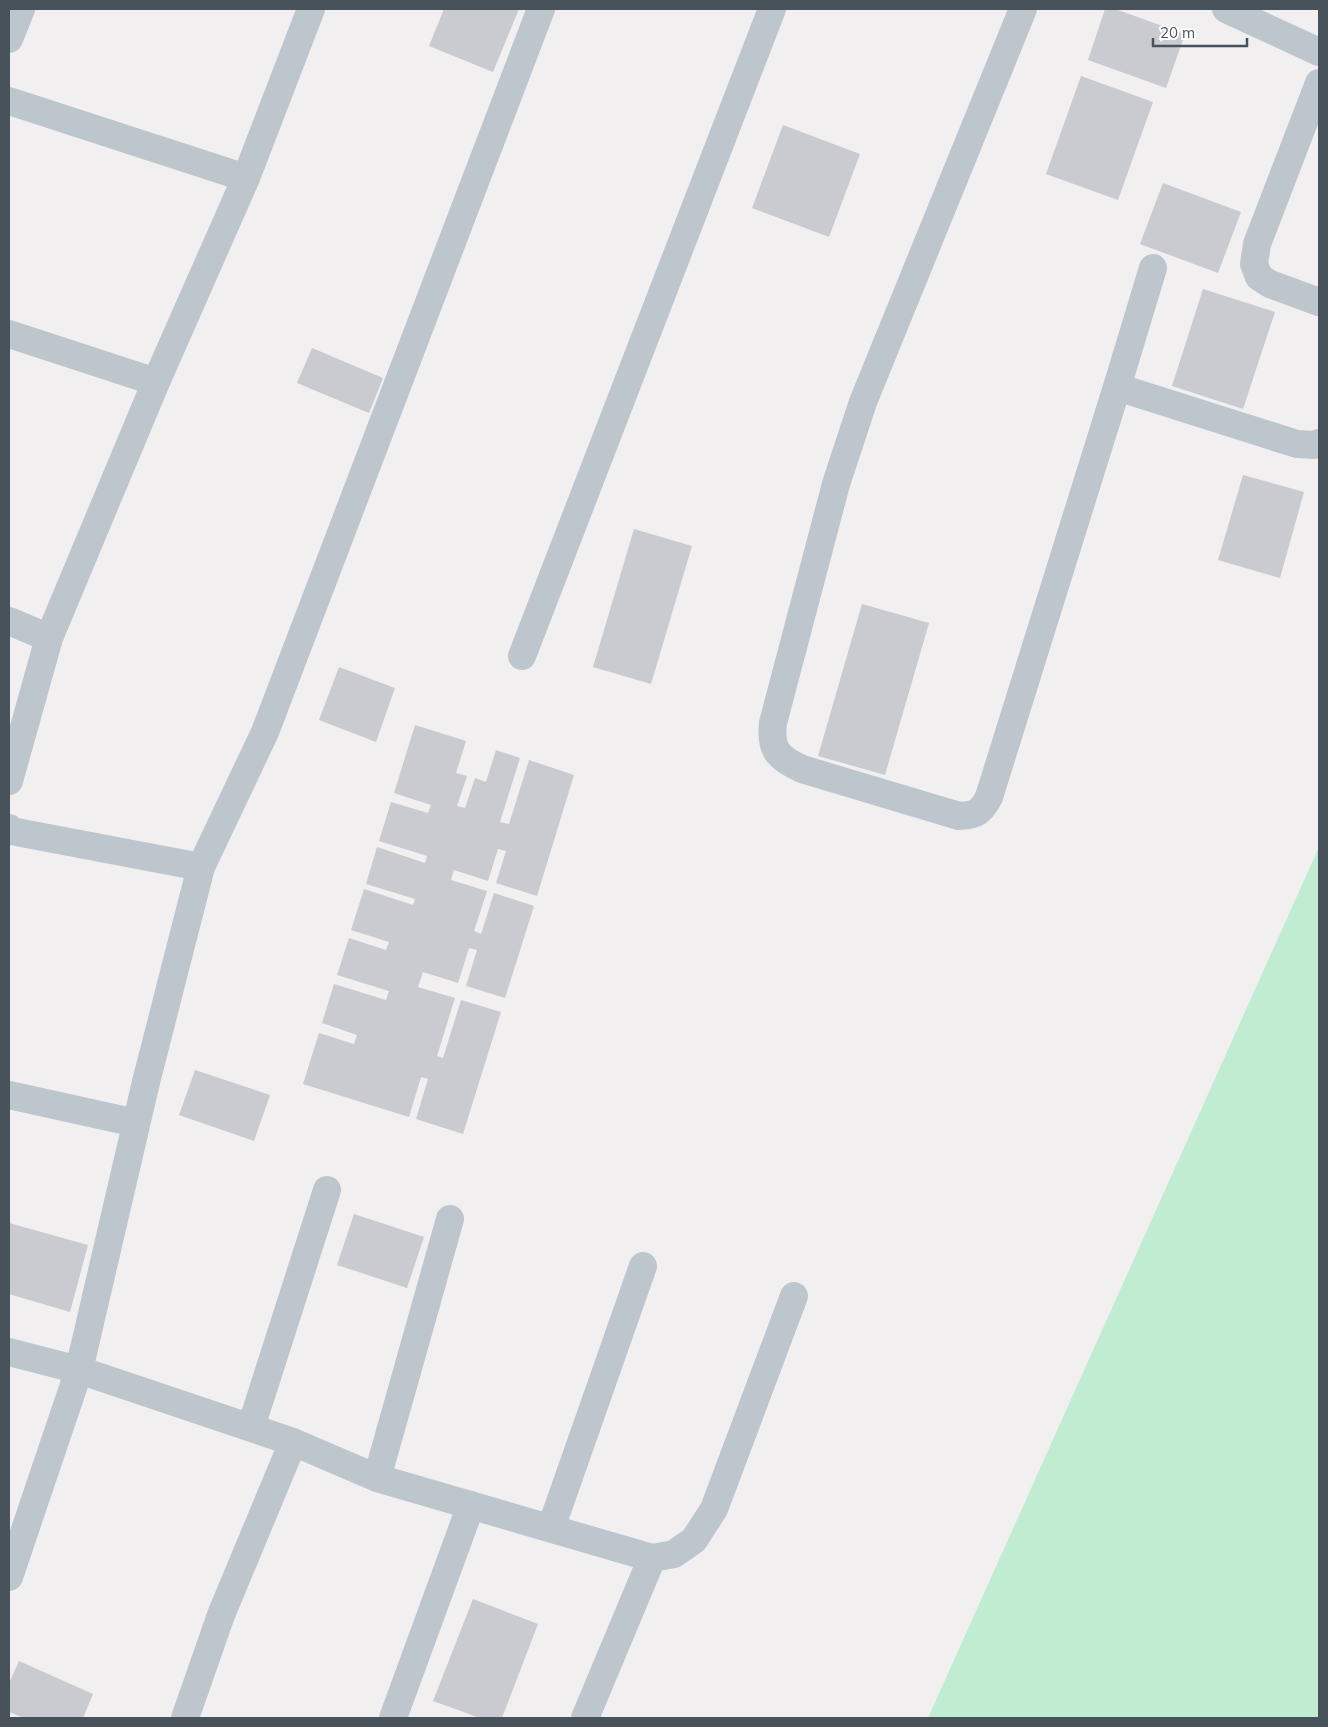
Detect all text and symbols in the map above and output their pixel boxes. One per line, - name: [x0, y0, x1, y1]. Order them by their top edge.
- scale bar: [1153, 15, 1247, 47]
- text: 20 m: [1160, 23, 1195, 42]

